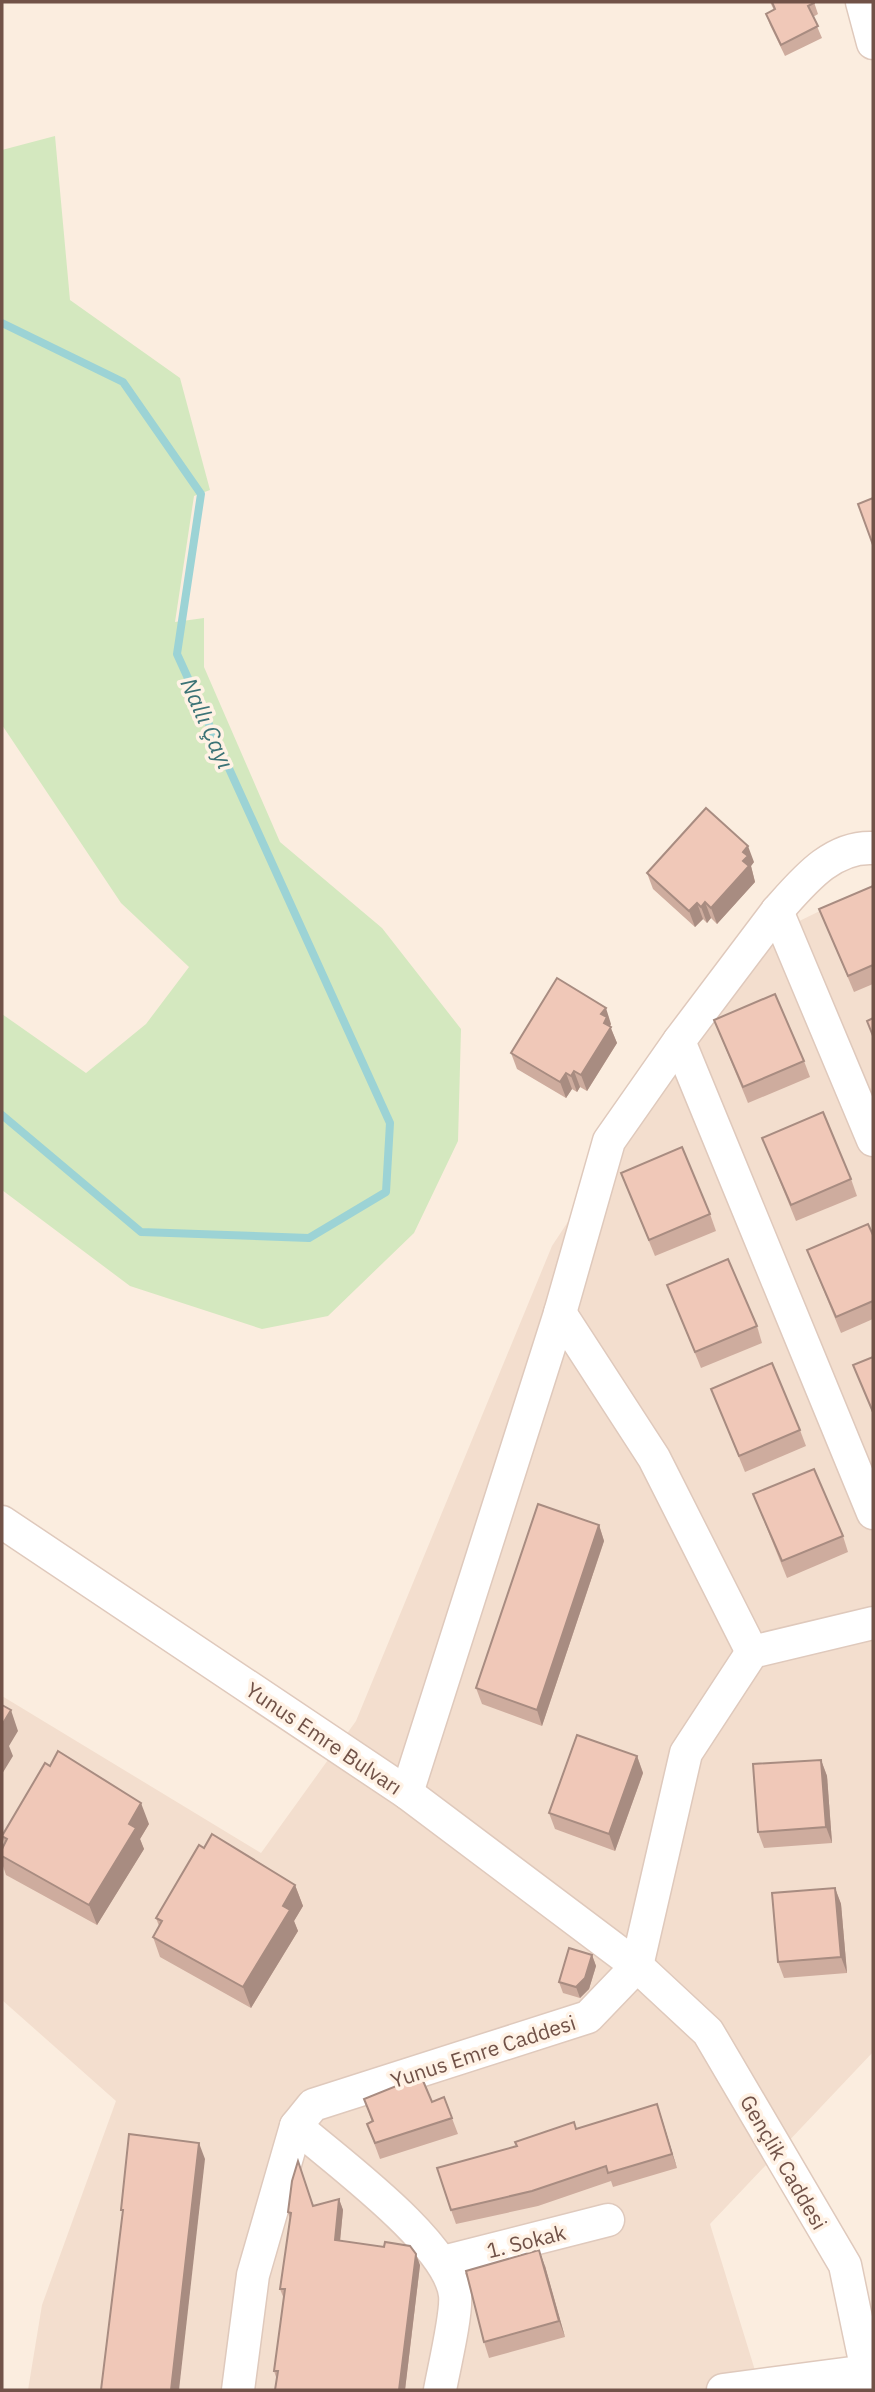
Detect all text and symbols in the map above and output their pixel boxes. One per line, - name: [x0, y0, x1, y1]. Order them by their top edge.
- water label: Nallı Çayı: [175, 673, 241, 773]
- street label: Yunus Emre Bulvarı: [240, 1675, 408, 1801]
- street label: Yunus Emre Caddesi: [387, 2008, 579, 2094]
- street label: Gençlik Caddesi: [734, 2090, 834, 2234]
- street label: 1. Sokak: [484, 2218, 568, 2264]

